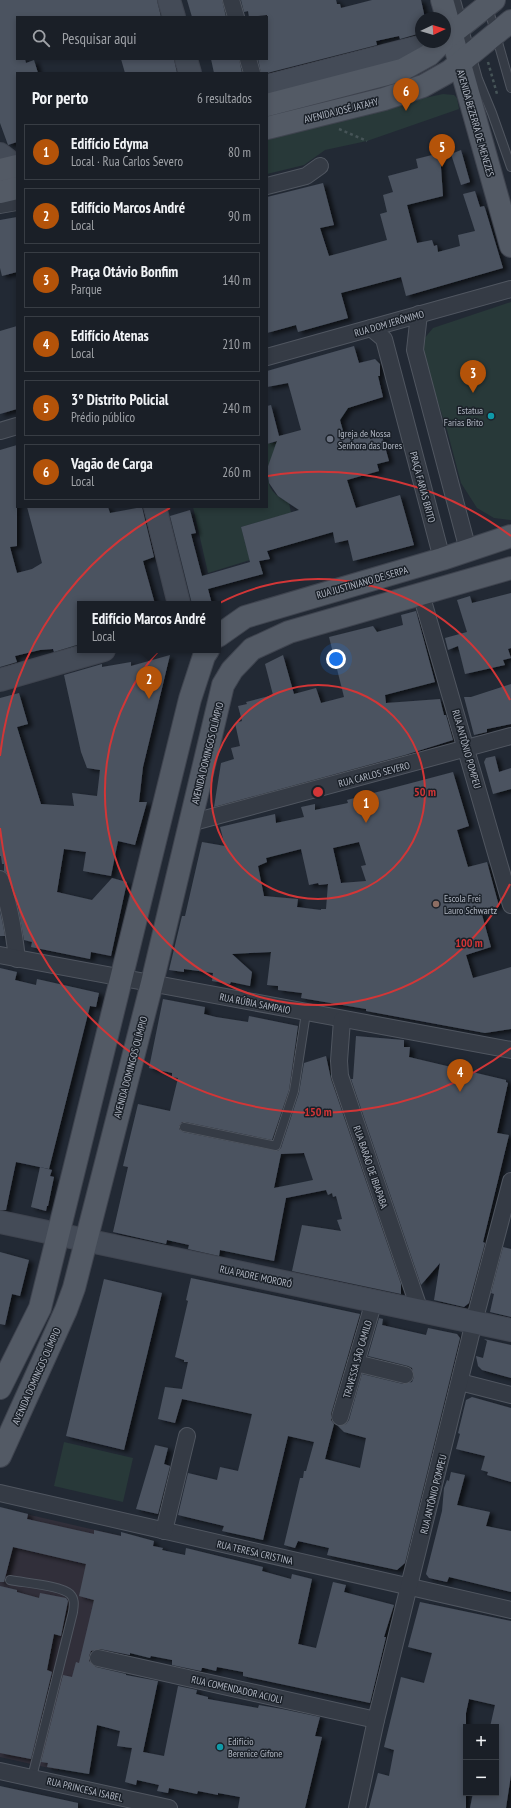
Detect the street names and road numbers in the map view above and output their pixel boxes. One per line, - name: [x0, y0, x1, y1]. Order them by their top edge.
- street label: AVENIDA BEZERRA DE MENEZES: [454, 68, 497, 178]
- street label: AVENIDA JOSÉ JATAHY: [303, 95, 380, 126]
- street label: RUA DOM JERÔNIMO: [353, 307, 426, 340]
- street label: PRAÇA FARIAS BRITO: [407, 450, 438, 525]
- street label: RUA JUSTINIANO DE SERPA: [315, 563, 410, 602]
- street label: AVENIDA DOMINGOS OLÍMPIO: [188, 700, 227, 806]
- street label: RUA ANTÔNIO POMPEU: [449, 708, 484, 790]
- street label: RUA CARLOS SEVERO: [337, 759, 412, 790]
- street label: RUA RÚBIA SAMPAIO: [218, 990, 292, 1017]
- street label: AVENIDA DOMINGOS OLÍMPIO: [111, 1014, 150, 1119]
- street label: RUA BARÃO DE IBIAPABA: [350, 1124, 391, 1210]
- street label: RUA PADRE MORORÓ: [219, 1262, 294, 1291]
- street label: TRAVESSA SÃO CAMILO: [340, 1318, 375, 1400]
- street label: AVENIDA DOMINGOS OLÍMPIO: [9, 1325, 64, 1427]
- street label: RUA ANTÔNIO POMPEU: [417, 1453, 450, 1535]
- street label: RUA TERESA CRISTINA: [216, 1537, 295, 1568]
- street label: RUA COMENDADOR ACIOLI: [190, 1673, 284, 1706]
- street label: RUA PRINCESA ISABEL: [46, 1774, 125, 1805]

